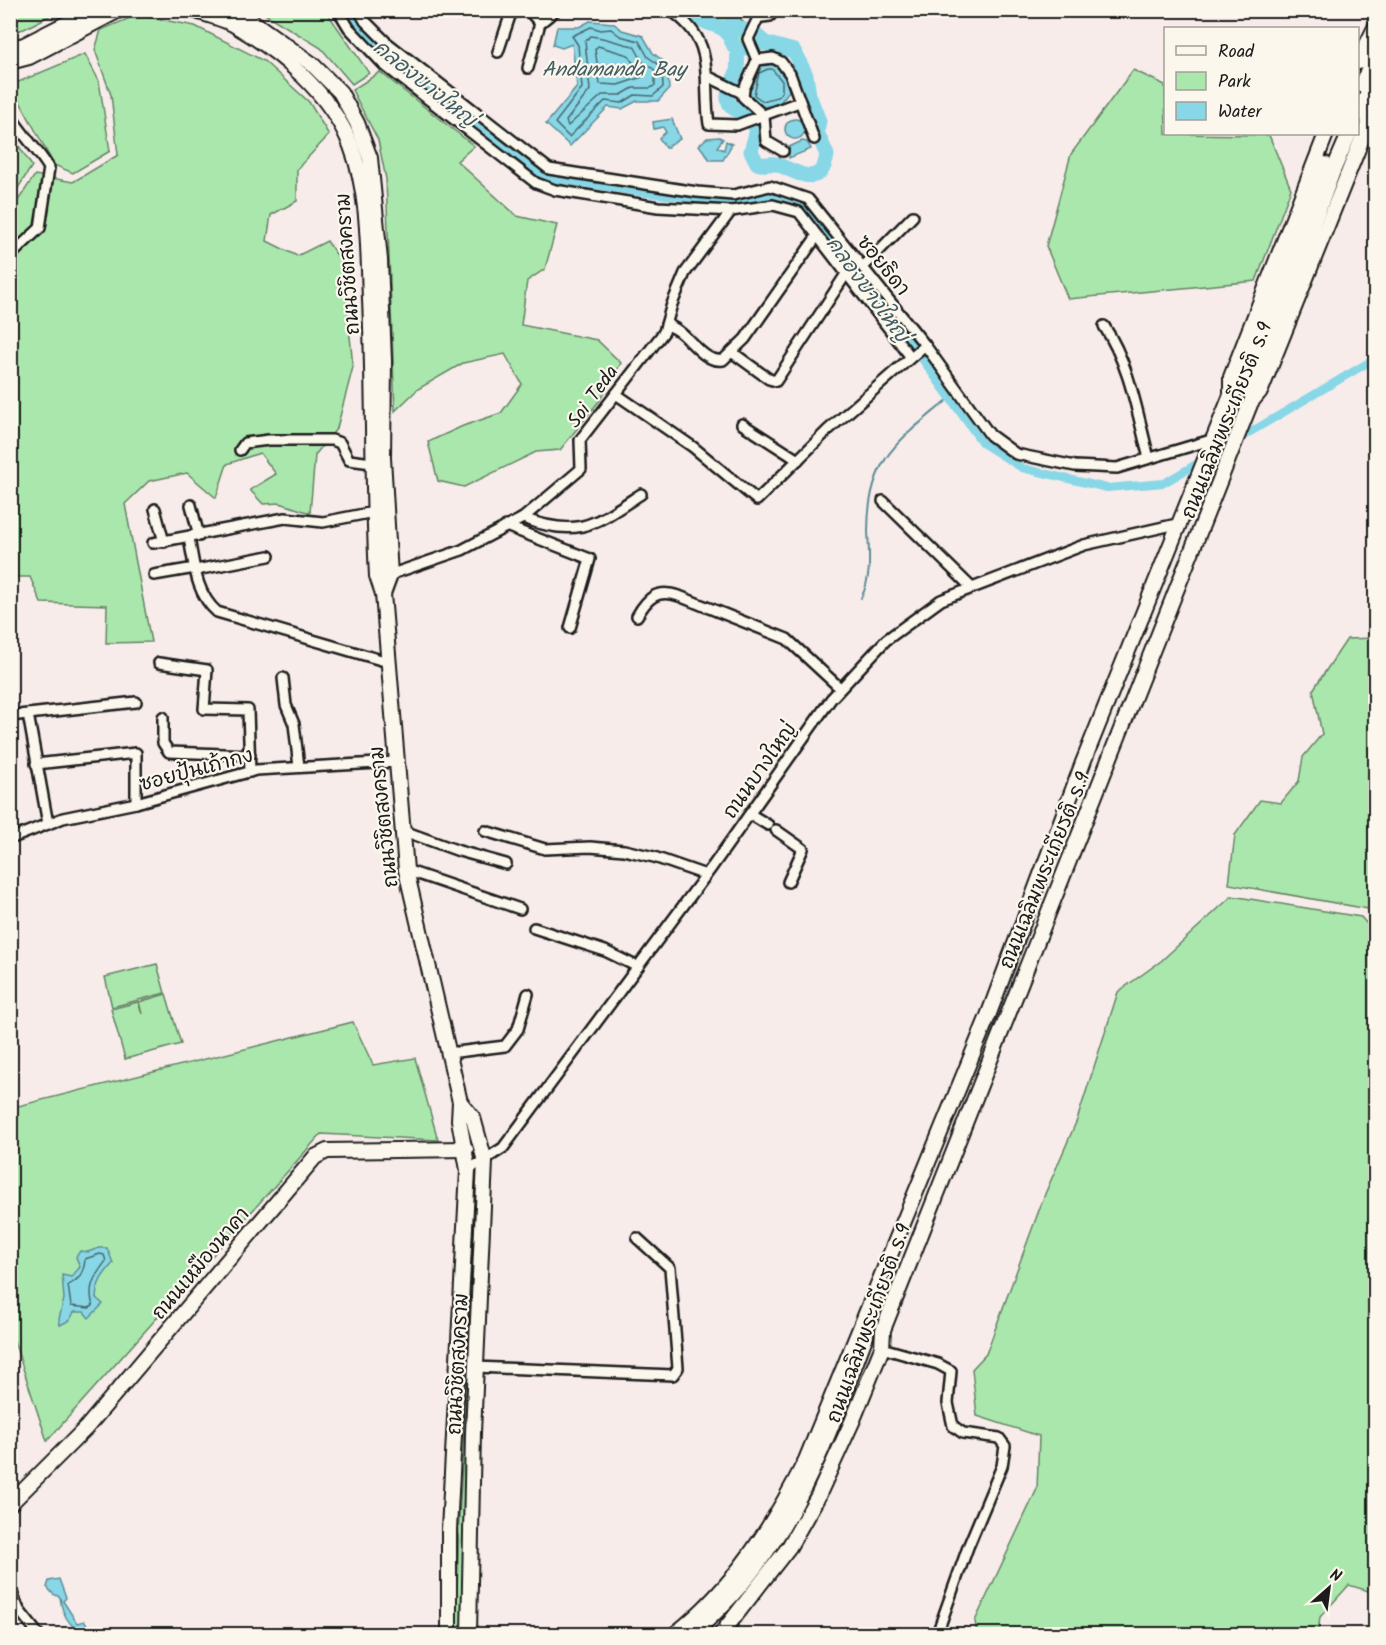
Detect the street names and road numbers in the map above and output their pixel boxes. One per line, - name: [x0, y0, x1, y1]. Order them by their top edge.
- street label: ถนนวิชิตสงคราม: [328, 192, 370, 336]
- street label: ซอยธิดา: [848, 229, 917, 304]
- street label: ถนนเฉลิมพระเกียรติ ร.9: [1174, 317, 1282, 524]
- street label: Soi Teda: [560, 359, 628, 436]
- street label: ถนนบางใหญ่: [715, 716, 806, 826]
- street label: ซอยปุ้นเถ้ากง: [136, 740, 257, 801]
- street label: ถนนวิชิตสงคราม: [362, 744, 408, 889]
- street label: ถนนเฉลิมพระเกียรติ ร.9: [992, 767, 1100, 974]
- street label: ถนนเหมืองนาคา: [145, 1201, 259, 1328]
- street label: ถนนเฉลิมพระเกียรติ ร.9: [819, 1219, 921, 1428]
- street label: ถนนวิชิตสงคราม: [439, 1292, 479, 1436]

